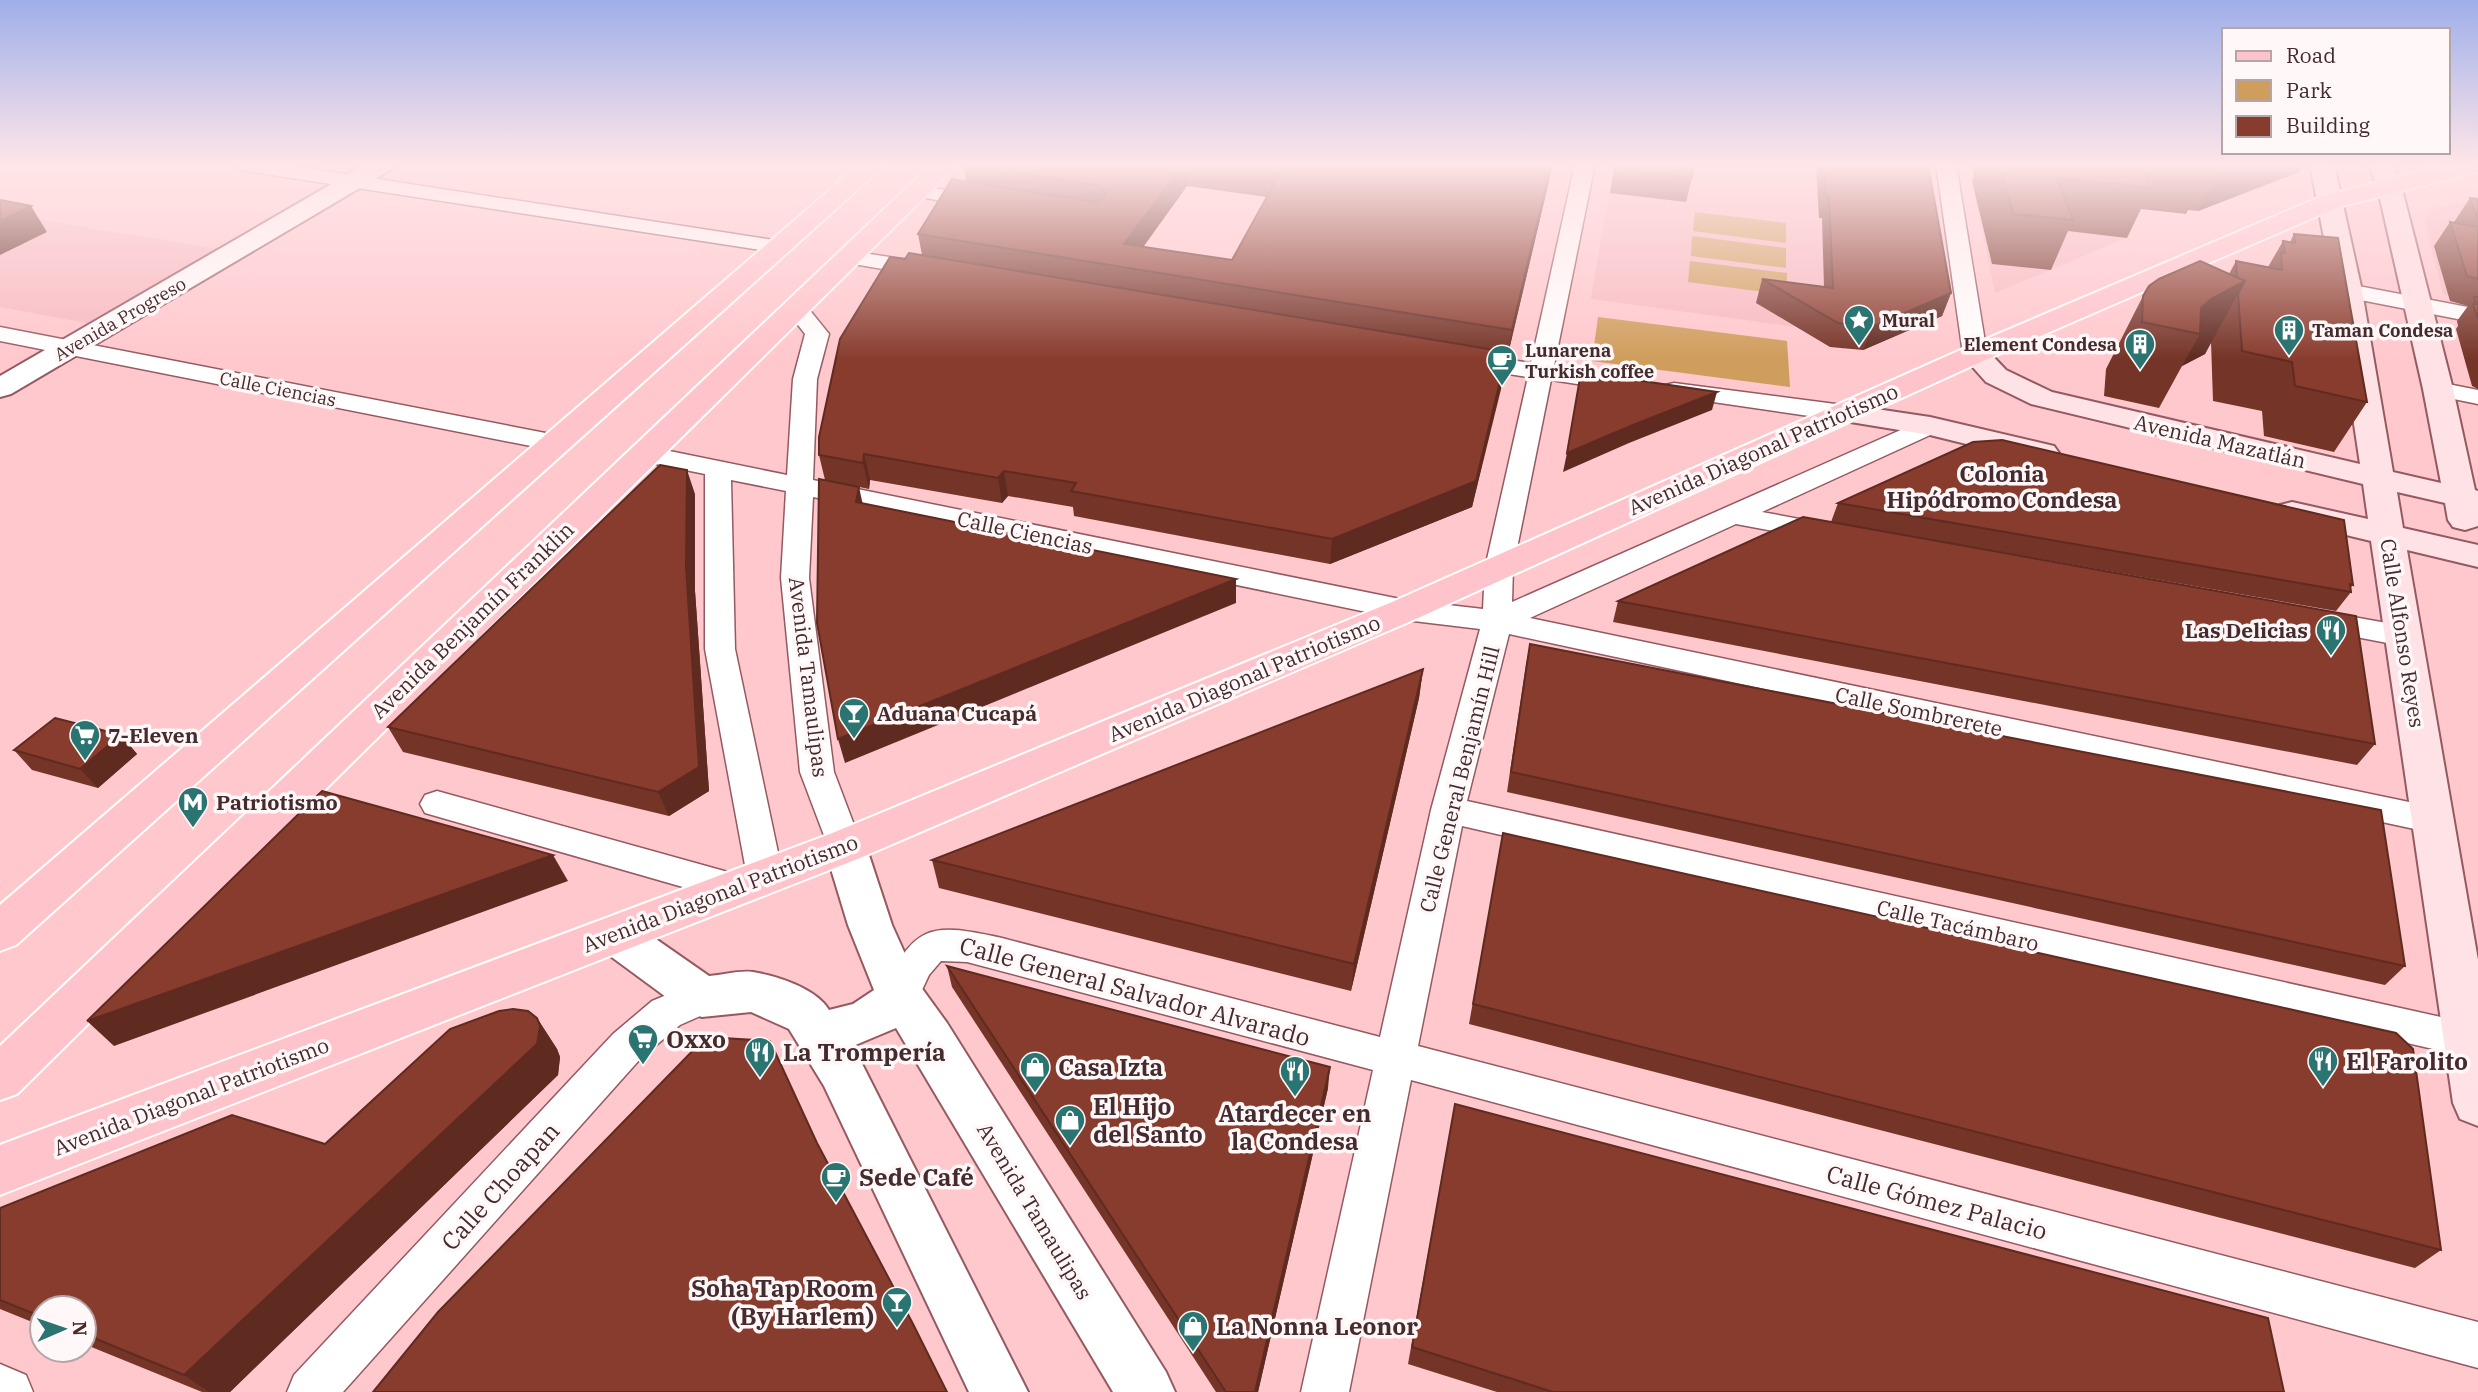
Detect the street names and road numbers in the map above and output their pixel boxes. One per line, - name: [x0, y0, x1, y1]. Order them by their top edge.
- street label: Avenida Progreso: [50, 272, 190, 366]
- street label: Calle Ciencias: [218, 366, 338, 412]
- street label: Avenida Diagonal Patriotismo: [1624, 377, 1902, 521]
- street label: Avenida Mazatlán: [2131, 408, 2309, 474]
- street label: Calle Ciencias: [955, 504, 1095, 560]
- street label: Avenida Benjamín Franklin: [364, 515, 580, 725]
- street label: Calle Alfonso Reyes: [2374, 537, 2432, 729]
- street label: Avenida Tamaulipas: [783, 575, 835, 779]
- street label: Avenida Diagonal Patriotismo: [1104, 608, 1384, 748]
- street label: Calle General Benjamín Hill: [1412, 643, 1506, 915]
- street label: Calle Sombrerete: [1833, 680, 2005, 742]
- street label: Avenida Diagonal Patriotismo: [578, 827, 862, 959]
- street label: Calle Tacámbaro: [1874, 893, 2042, 957]
- street label: Calle General Salvador Alvarado: [956, 929, 1314, 1053]
- street label: Avenida Diagonal Patriotismo: [49, 1030, 333, 1162]
- street label: Calle Choapan: [434, 1115, 566, 1257]
- street label: Avenida Tamaulipas: [971, 1117, 1099, 1305]
- street label: Calle Gómez Palacio: [1823, 1157, 2051, 1247]

